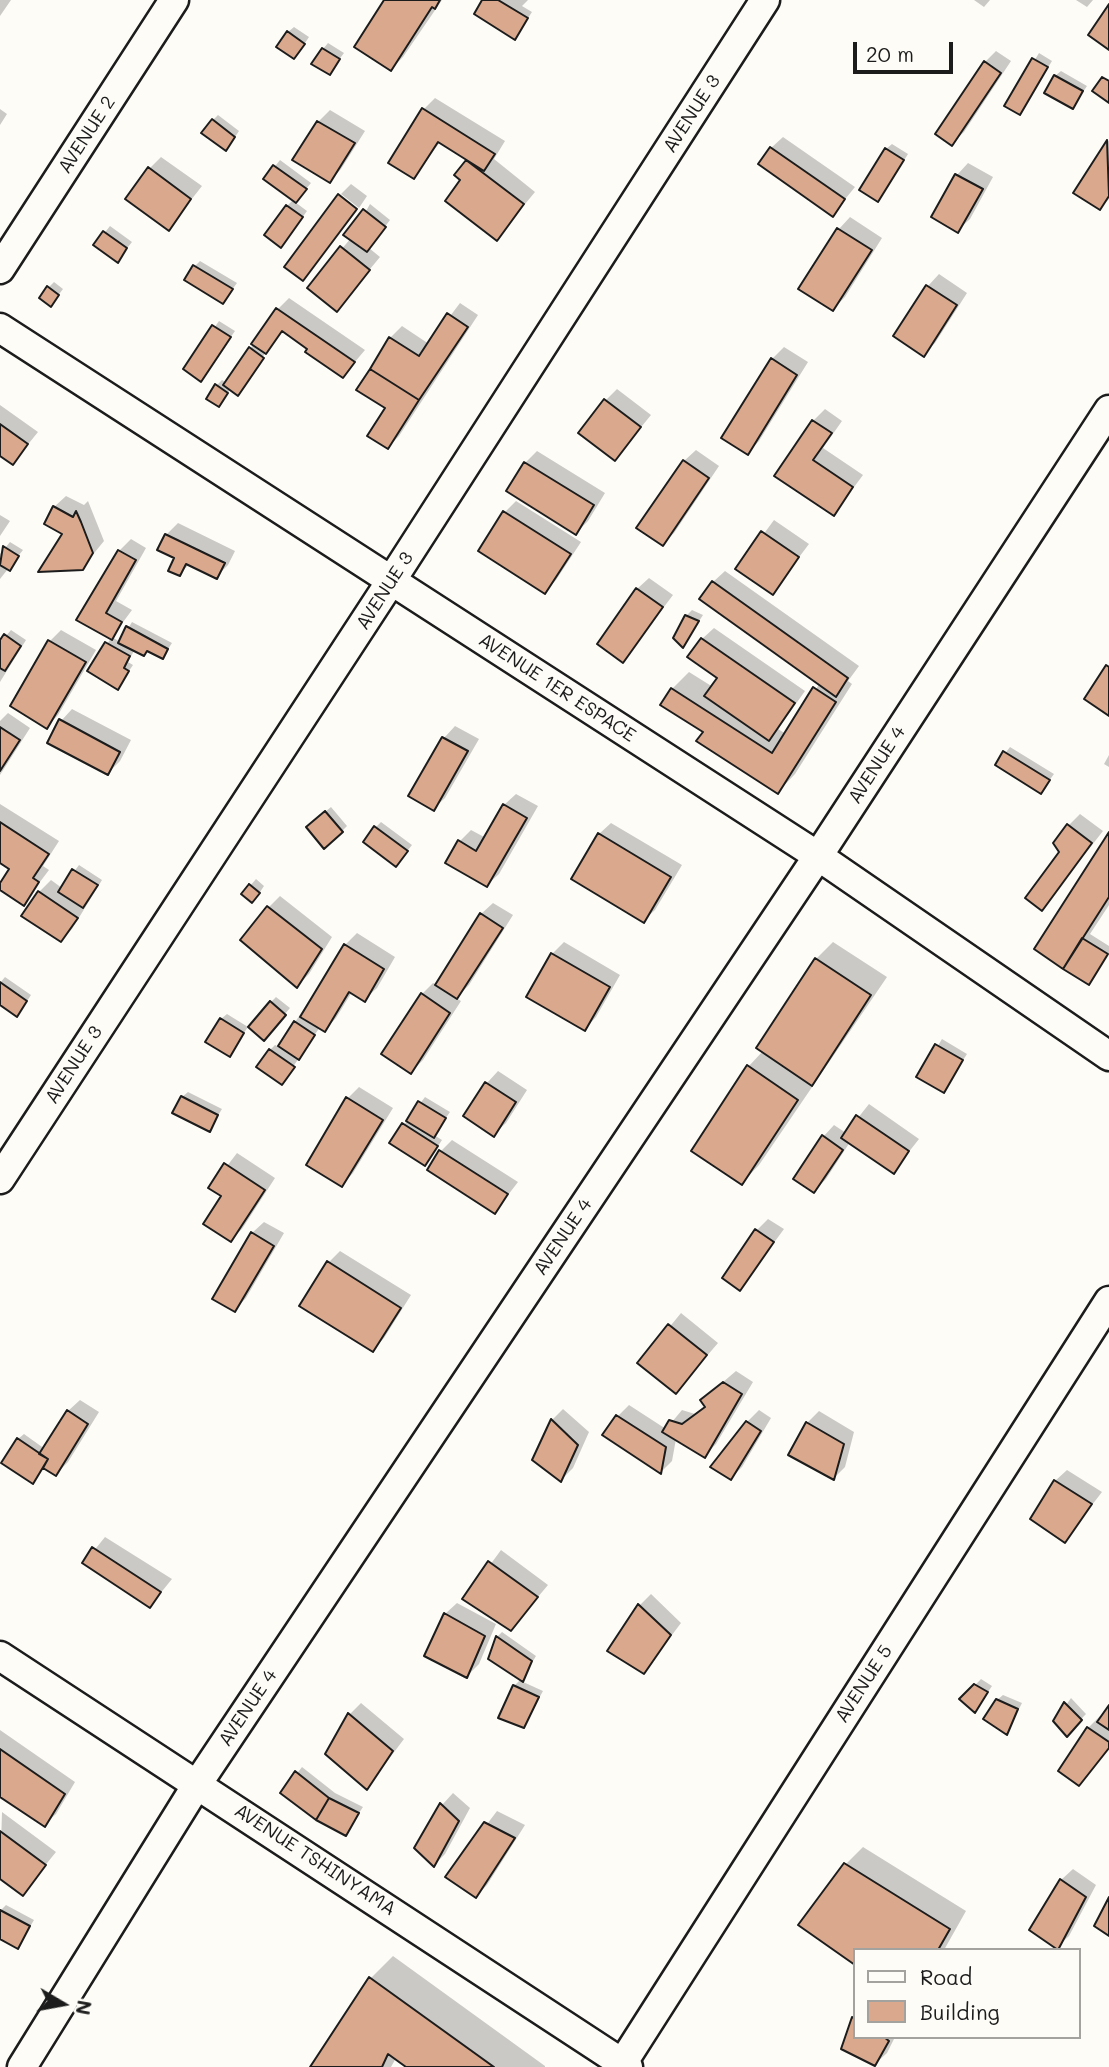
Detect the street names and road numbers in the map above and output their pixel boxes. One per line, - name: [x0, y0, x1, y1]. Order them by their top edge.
- street label: AVENUE 3: [658, 71, 726, 157]
- street label: AVENUE 2: [54, 92, 120, 178]
- street label: AVENUE 3: [351, 548, 419, 634]
- street label: AVENUE 1ER ESPACE: [474, 629, 640, 747]
- street label: AVENUE 4: [843, 722, 911, 808]
- street label: AVENUE 3: [40, 1022, 108, 1108]
- street label: AVENUE 4: [529, 1194, 597, 1280]
- street label: AVENUE 5: [830, 1641, 898, 1727]
- street label: AVENUE 4: [214, 1665, 282, 1751]
- street label: AVENUE TSHINYAMA: [230, 1799, 400, 1921]

